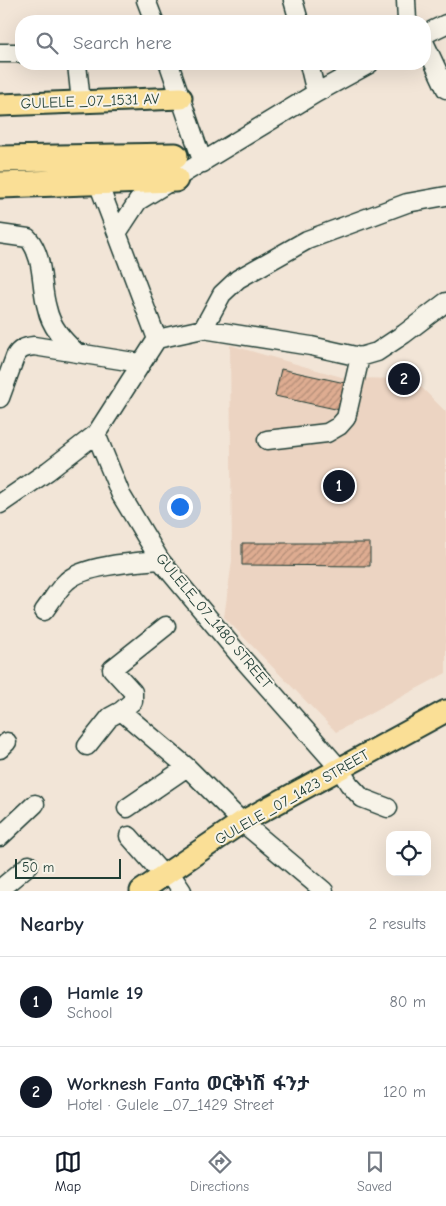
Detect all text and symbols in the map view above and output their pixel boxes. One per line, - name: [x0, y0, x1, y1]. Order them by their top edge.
- search box: [15, 15, 431, 70]
- icon: search: [33, 29, 61, 57]
- text: Search here: [73, 32, 172, 54]
- street label: GULELE _07_1531 AV: [20, 90, 160, 112]
- pin: 2: [388, 360, 420, 398]
- pin: 1: [323, 467, 355, 505]
- your location: [167, 494, 193, 520]
- street label: GULELE_07_1480 STREET: [152, 550, 276, 693]
- street label: GULELE _07_1423 STREET: [212, 745, 372, 849]
- map controls: [386, 831, 431, 876]
- button: locate: [386, 831, 431, 876]
- scale bar: [15, 856, 121, 879]
- text: 50 m: [22, 859, 54, 876]
- text: Nearby: [20, 912, 84, 936]
- text: 2 results: [369, 915, 426, 933]
- text: Hamle 19: [67, 982, 143, 1004]
- text: 1: [33, 993, 39, 1011]
- text: 80 m: [389, 993, 426, 1011]
- text: School: [67, 1004, 113, 1022]
- text: Worknesh Fanta ወርቅነሽ ፋንታ: [67, 1073, 309, 1095]
- text: 2: [32, 1083, 40, 1101]
- text: 120 m: [383, 1083, 426, 1101]
- text: Hotel · Gulele _07_1429 Street: [67, 1096, 273, 1114]
- tab: Map: [54, 1148, 82, 1195]
- tab: Directions: [190, 1148, 249, 1195]
- tab: Saved: [357, 1148, 392, 1195]

